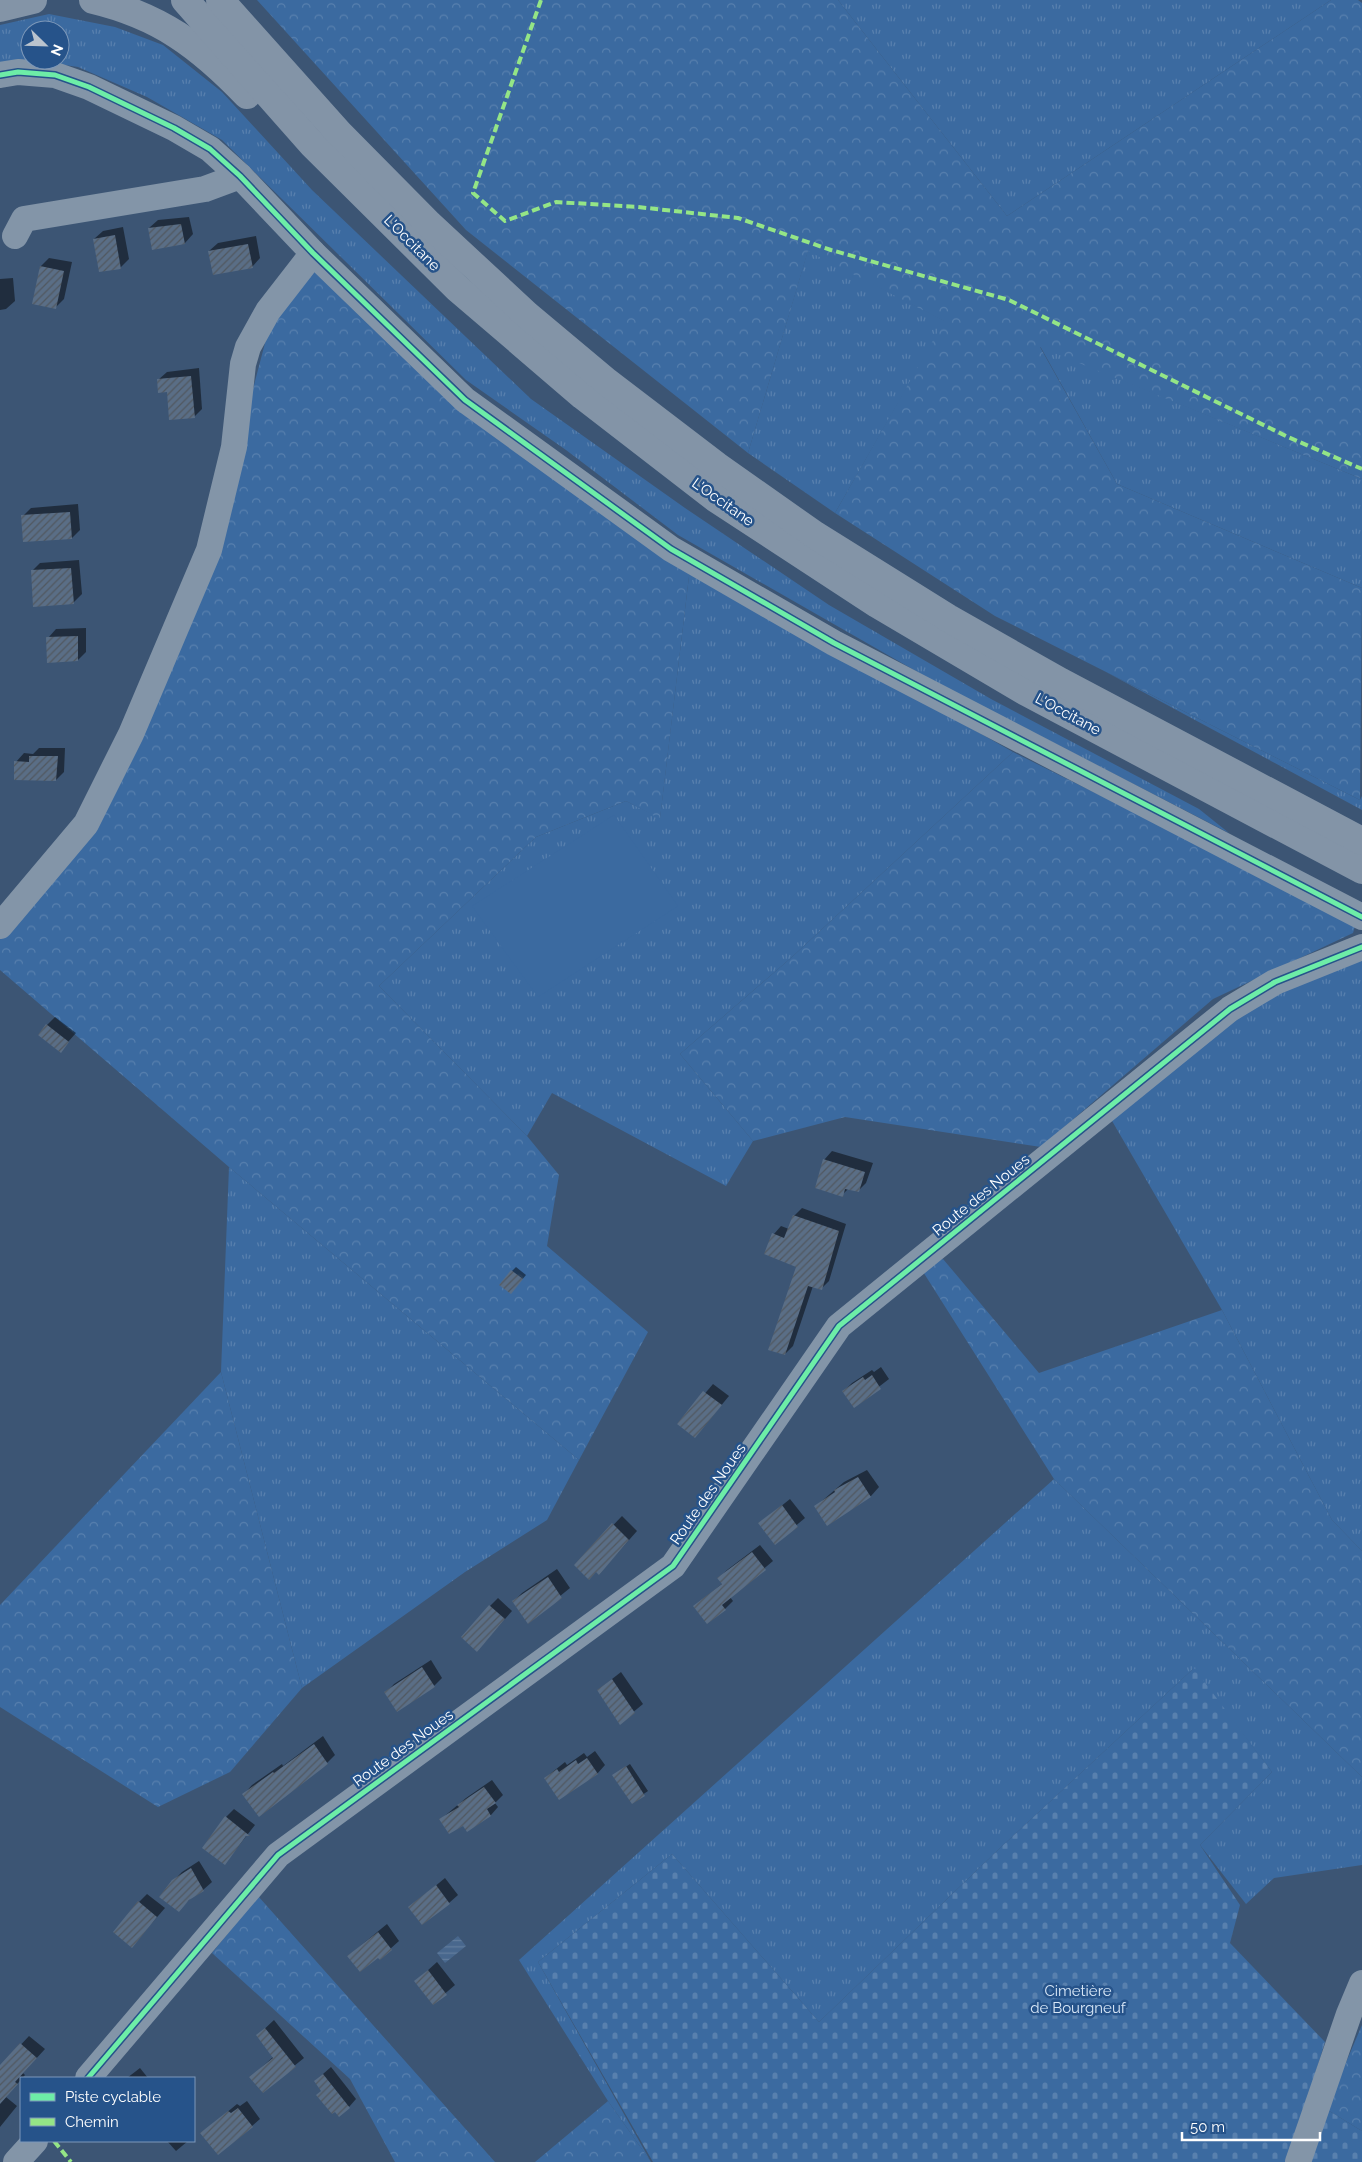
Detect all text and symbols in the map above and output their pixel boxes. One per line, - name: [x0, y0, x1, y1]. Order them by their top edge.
- north arrow: [20, 20, 70, 70]
- text: N: [48, 42, 66, 58]
- street label: L'Occitane: [380, 211, 444, 275]
- street label: L'Occitane: [688, 474, 758, 530]
- street label: L'Occitane: [1032, 689, 1104, 739]
- street label: Route des Noues: [929, 1150, 1033, 1240]
- street label: Route des Noues: [666, 1440, 750, 1548]
- street label: Route des Noues: [349, 1706, 457, 1790]
- park label: Cimetière de Bourgneuf: [1030, 1982, 1127, 2017]
- legend: [20, 2077, 195, 2142]
- text: Piste cyclable: [65, 2088, 161, 2106]
- scale bar: [1182, 2110, 1320, 2142]
- text: Chemin: [65, 2113, 119, 2131]
- text: 50 m: [1190, 2118, 1225, 2136]

